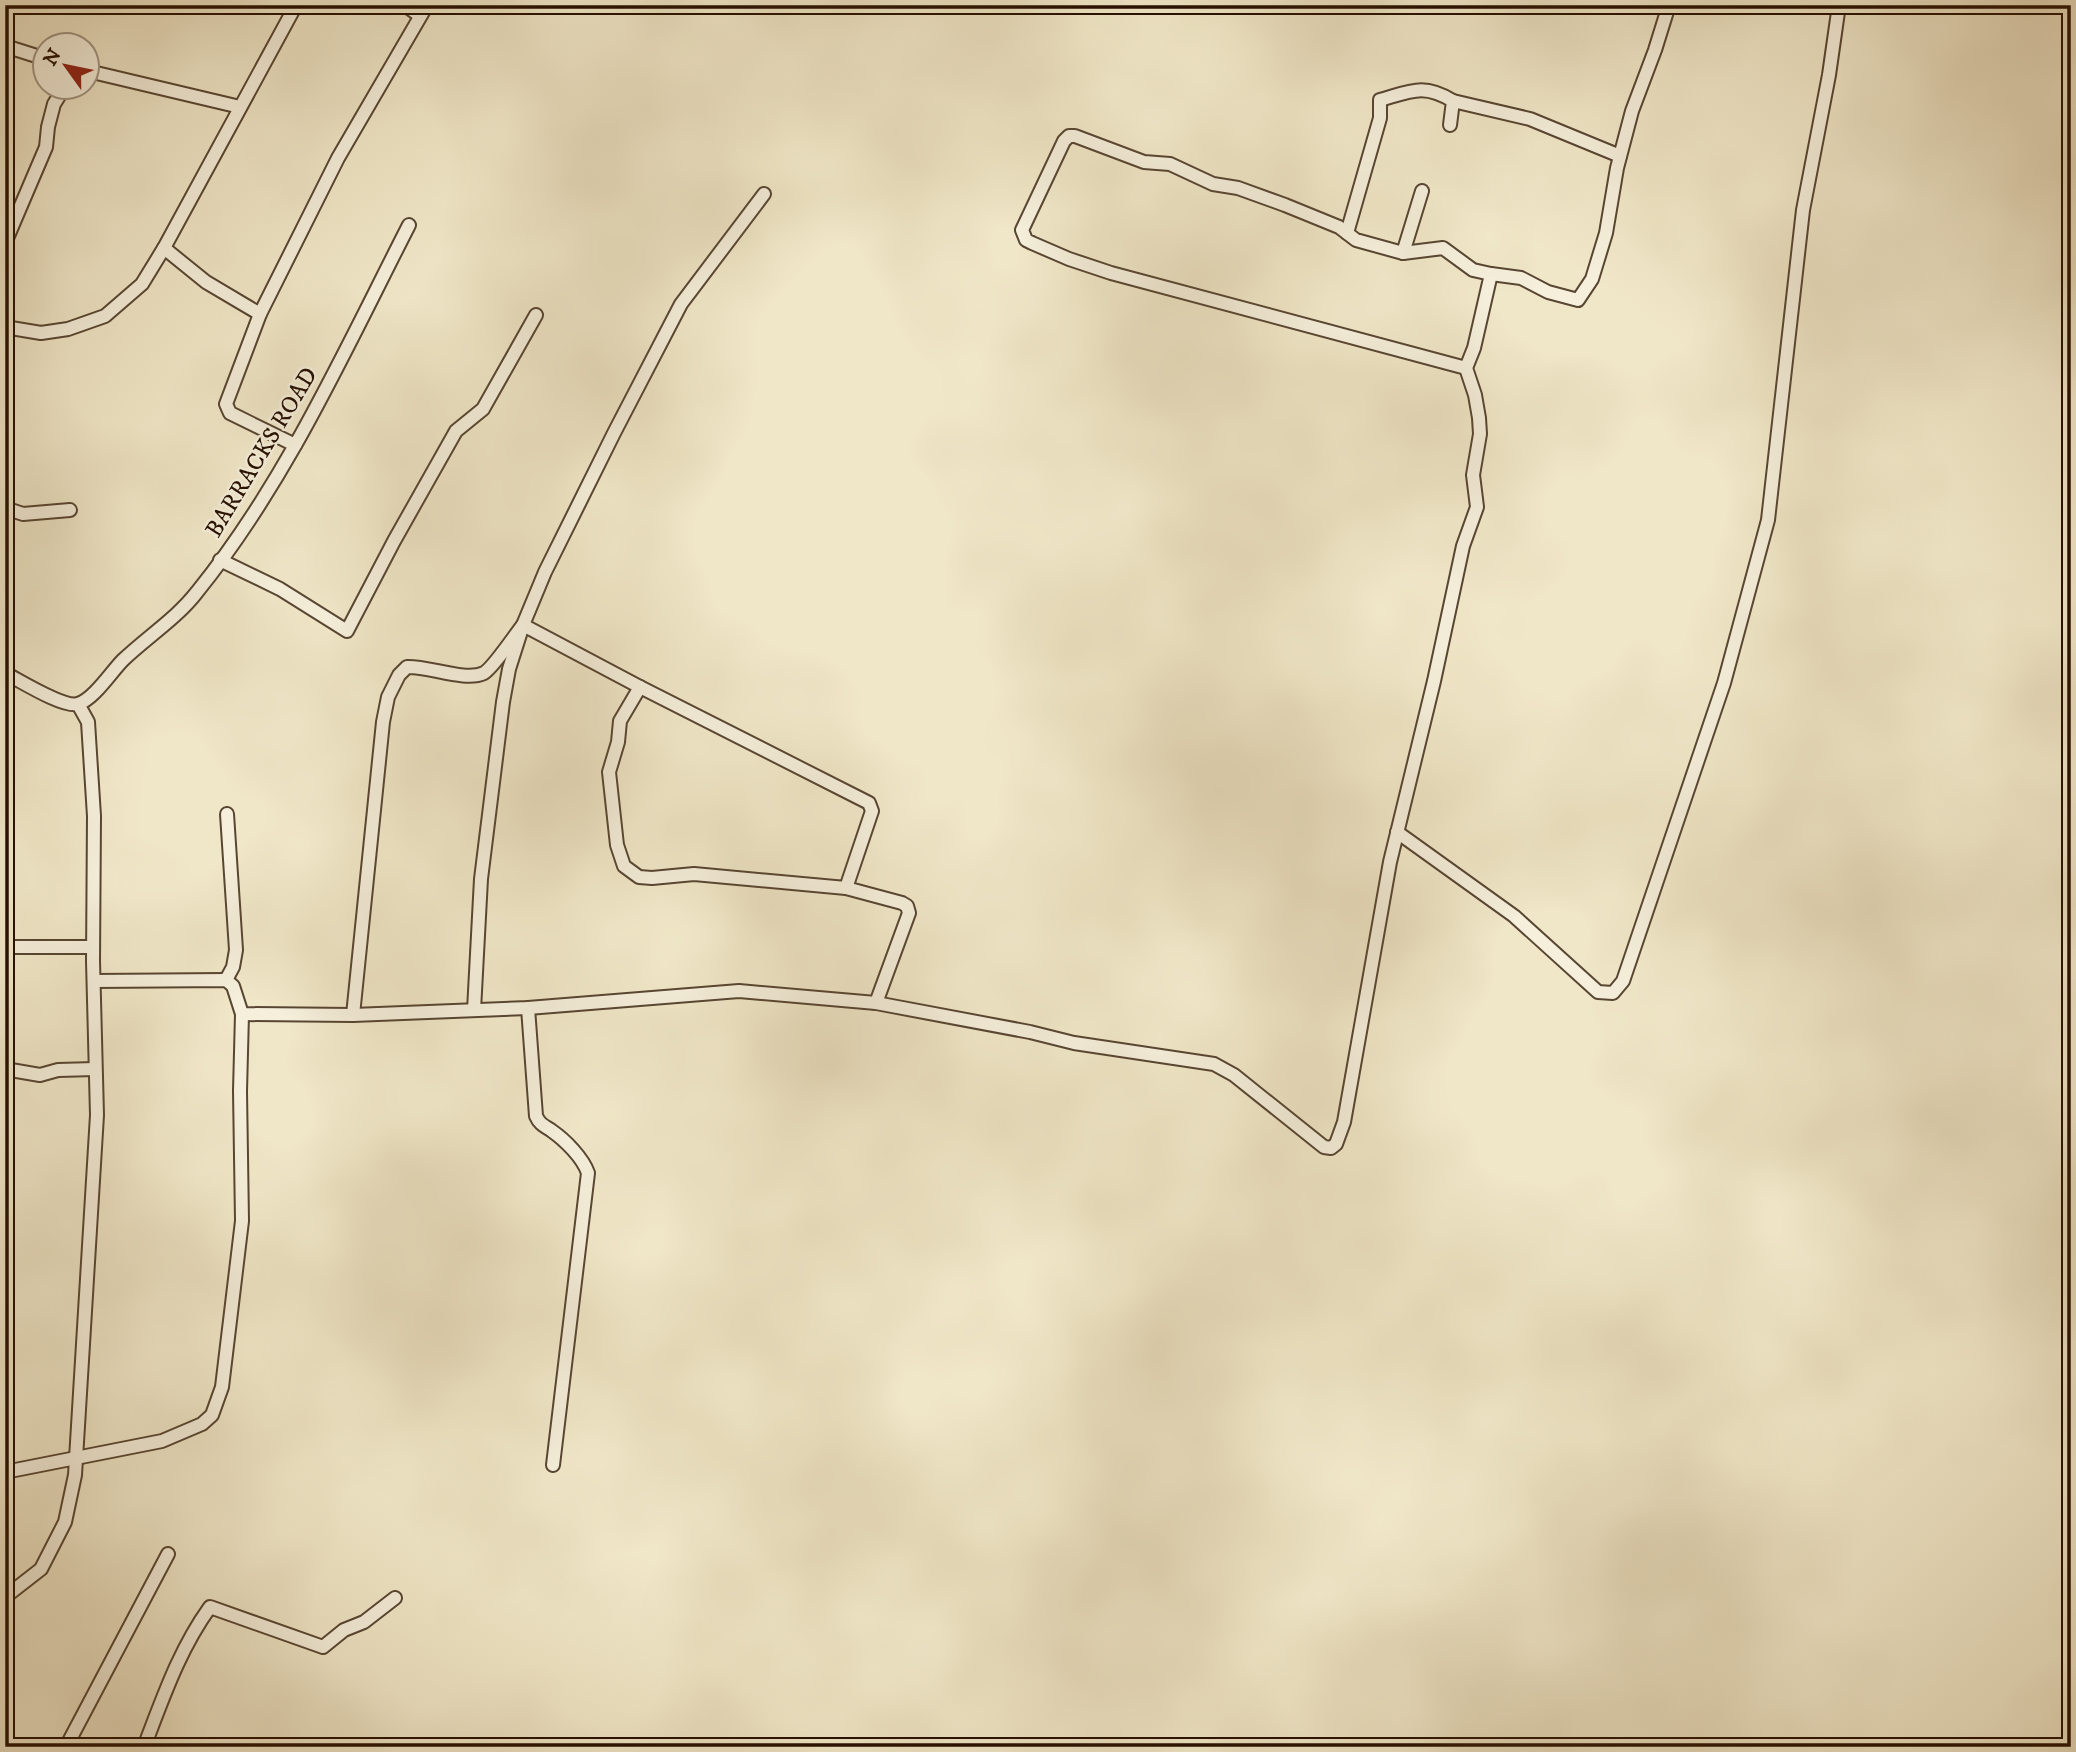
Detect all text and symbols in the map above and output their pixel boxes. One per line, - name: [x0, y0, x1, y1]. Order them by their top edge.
- north arrow: [32, 32, 102, 102]
- text: N: [39, 44, 67, 70]
- street label: BARRACKS ROAD: [199, 362, 325, 543]

